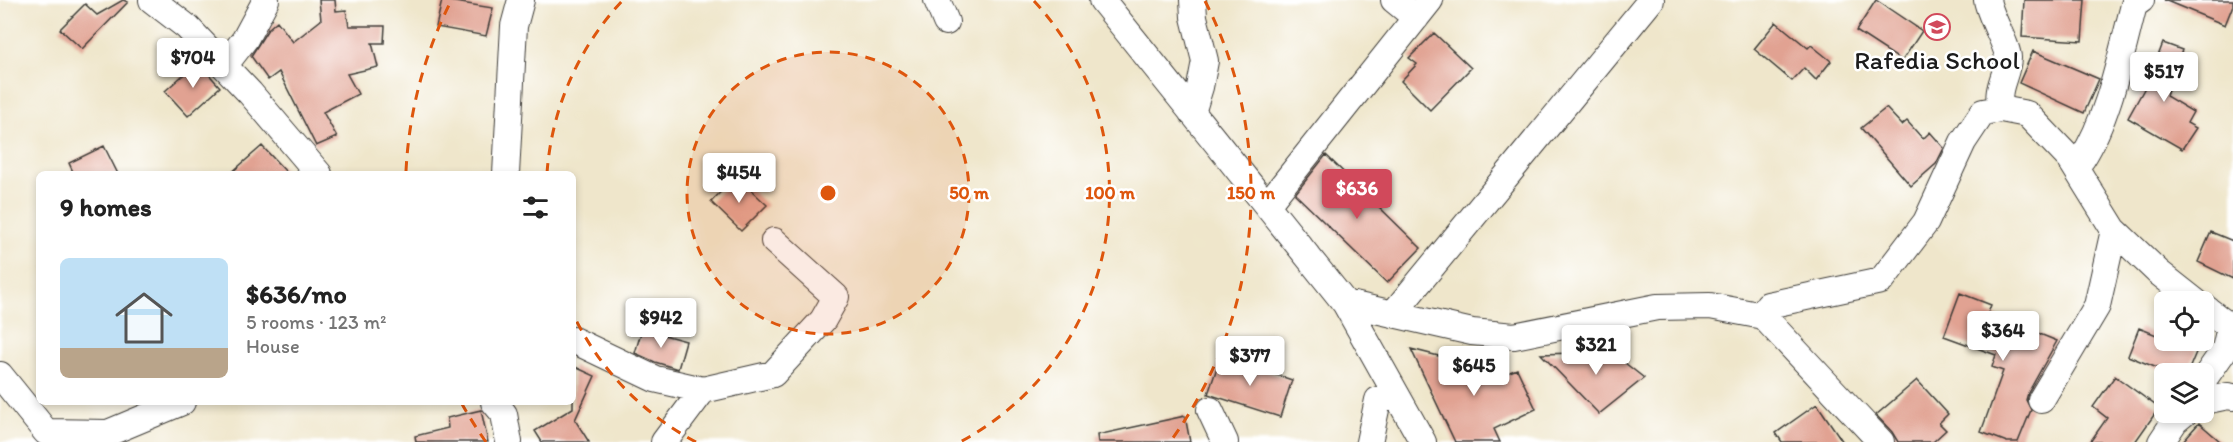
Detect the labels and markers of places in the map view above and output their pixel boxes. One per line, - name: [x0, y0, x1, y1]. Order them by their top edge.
- school or university icon: Rafedia School: [1922, 12, 1952, 42]
- pin: $704: [157, 38, 229, 89]
- place label: Rafedia School: [1854, 44, 2020, 76]
- pin: $517: [2128, 52, 2200, 103]
- pin: $454: [703, 153, 775, 204]
- pin: $636: [1321, 169, 1393, 220]
- centre of rings: [818, 183, 838, 203]
- pin: $942: [625, 298, 697, 349]
- pin: $364: [1967, 311, 2039, 362]
- pin: $321: [1560, 325, 1632, 376]
- pin: $377: [1214, 336, 1286, 387]
- pin: $645: [1438, 346, 1510, 397]

